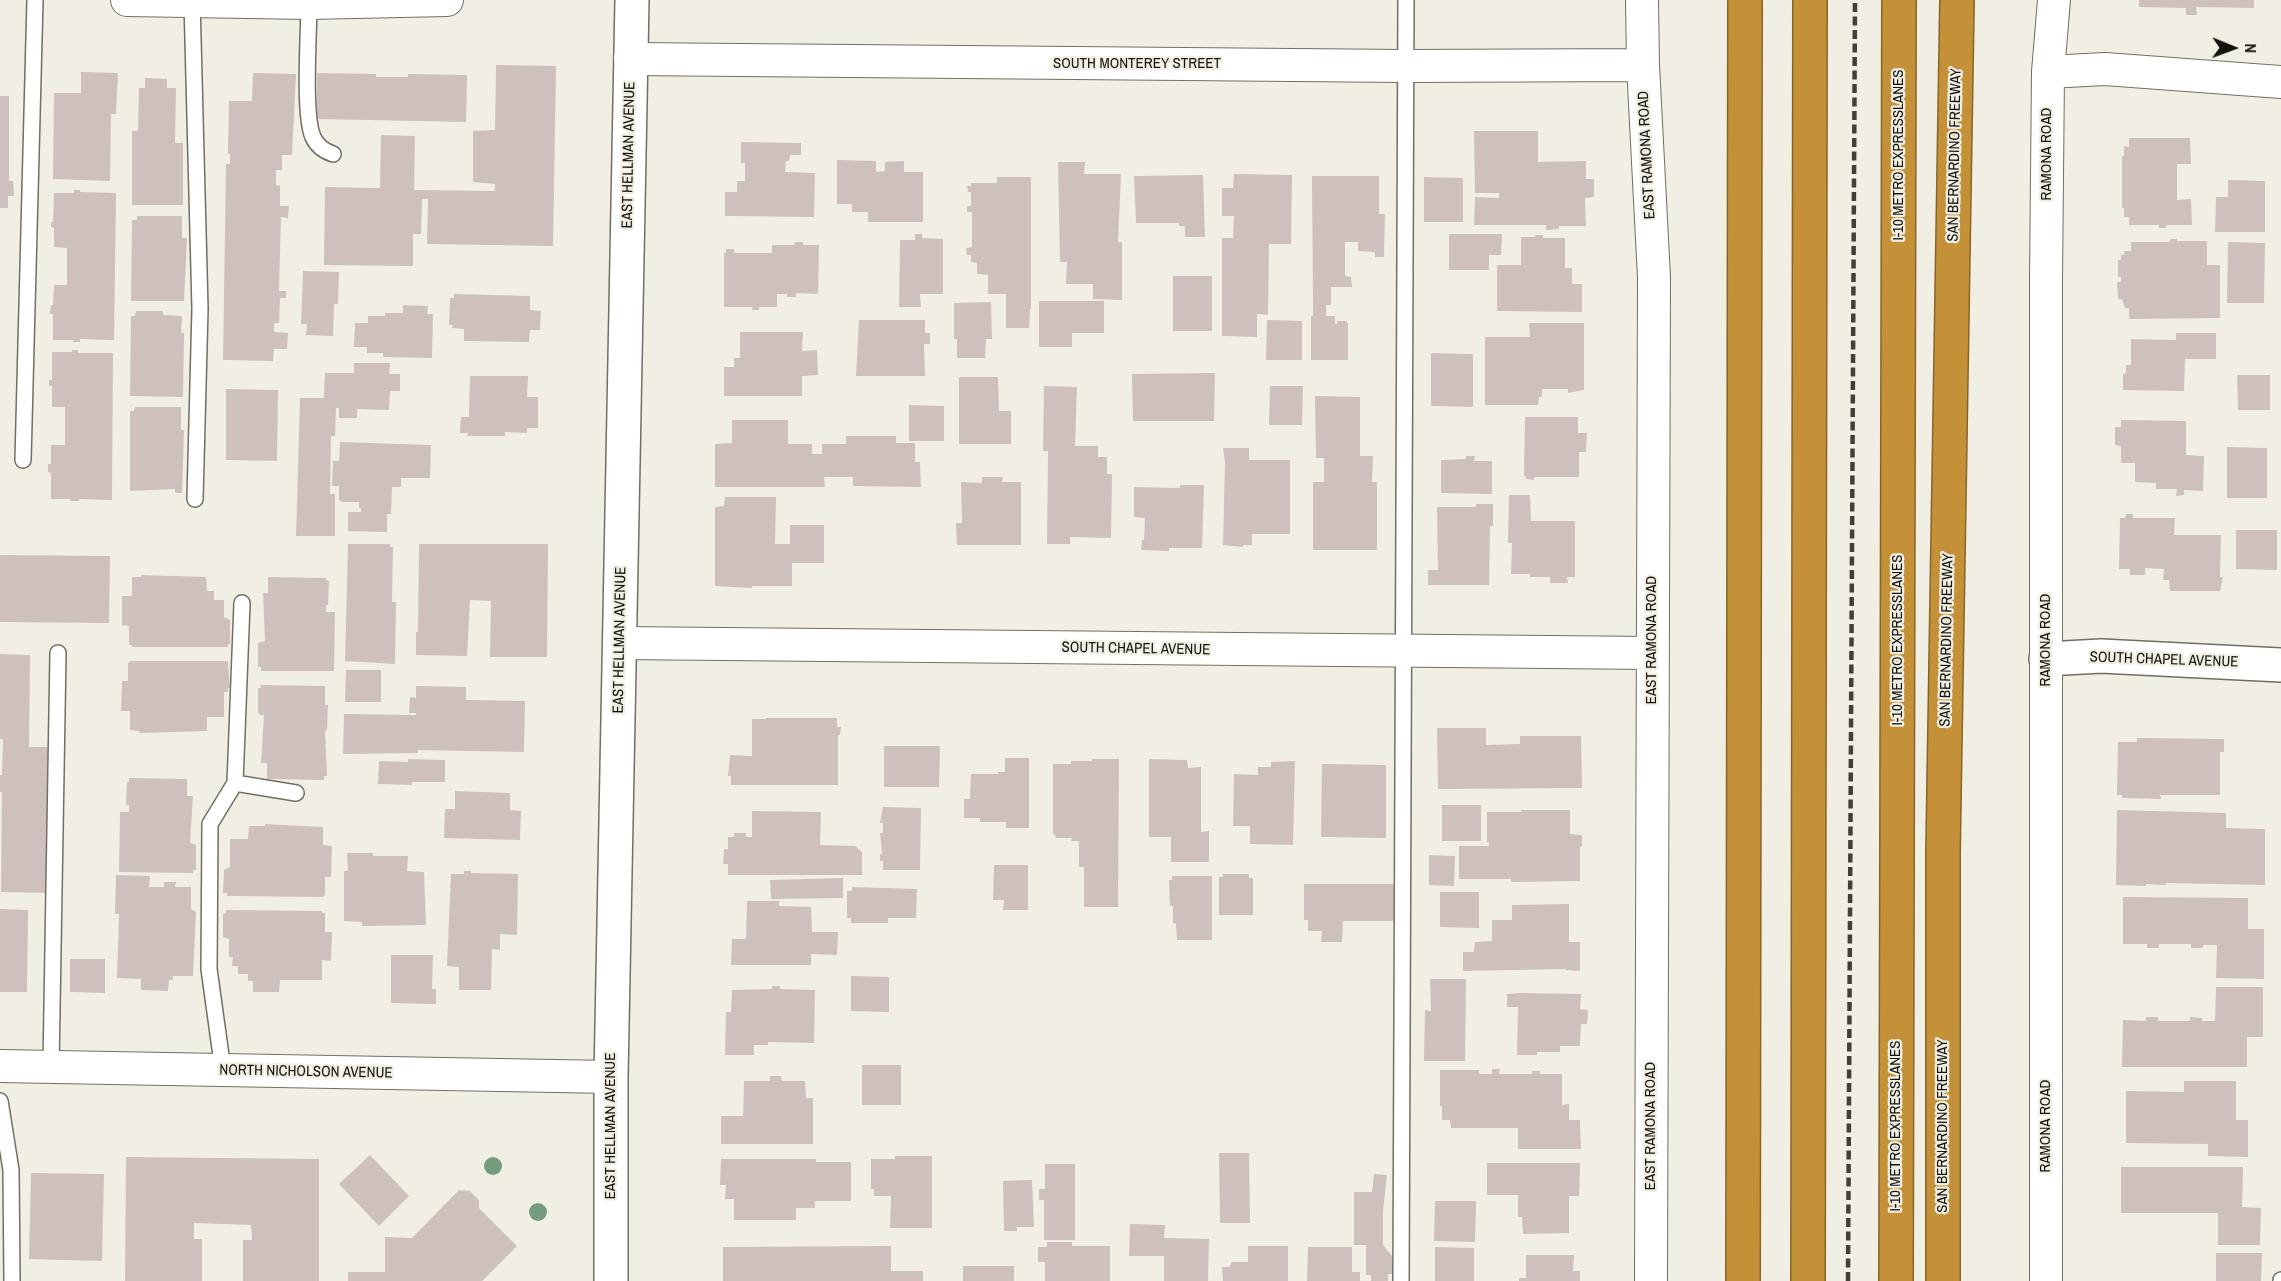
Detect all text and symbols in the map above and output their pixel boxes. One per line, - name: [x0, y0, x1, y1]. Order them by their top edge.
- north arrow: [2203, 18, 2263, 78]
- text: N: [2240, 43, 2262, 53]
- street label: SOUTH MONTEREY STREET: [1053, 55, 1221, 73]
- street label: SAN BERNARDINO FREEWAY: [1944, 68, 1966, 242]
- street label: I-10 METRO EXPRESSLANES: [1890, 70, 1908, 240]
- street label: EAST HELLMAN AVENUE: [619, 81, 639, 229]
- street label: EAST RAMONA ROAD: [1635, 90, 1659, 220]
- street label: RAMONA ROAD: [2038, 108, 2056, 200]
- street label: SAN BERNARDINO FREEWAY: [1936, 553, 1958, 727]
- street label: I-10 METRO EXPRESSLANES: [1889, 555, 1907, 725]
- street label: EAST HELLMAN AVENUE: [610, 566, 630, 714]
- street label: EAST RAMONA ROAD: [1643, 576, 1661, 704]
- street label: RAMONA ROAD: [2037, 594, 2055, 686]
- street label: SOUTH CHAPEL AVENUE: [1061, 639, 1211, 659]
- street label: SOUTH CHAPEL AVENUE: [2089, 648, 2239, 672]
- street label: SAN BERNARDINO FREEWAY: [1934, 1039, 1952, 1213]
- street label: I-10 METRO EXPRESSLANES: [1887, 1041, 1905, 1211]
- street label: EAST HELLMAN AVENUE: [602, 1053, 620, 1199]
- street label: NORTH NICHOLSON AVENUE: [219, 1061, 393, 1083]
- street label: EAST RAMONA ROAD: [1642, 1062, 1660, 1190]
- street label: RAMONA ROAD: [2037, 1080, 2055, 1172]

